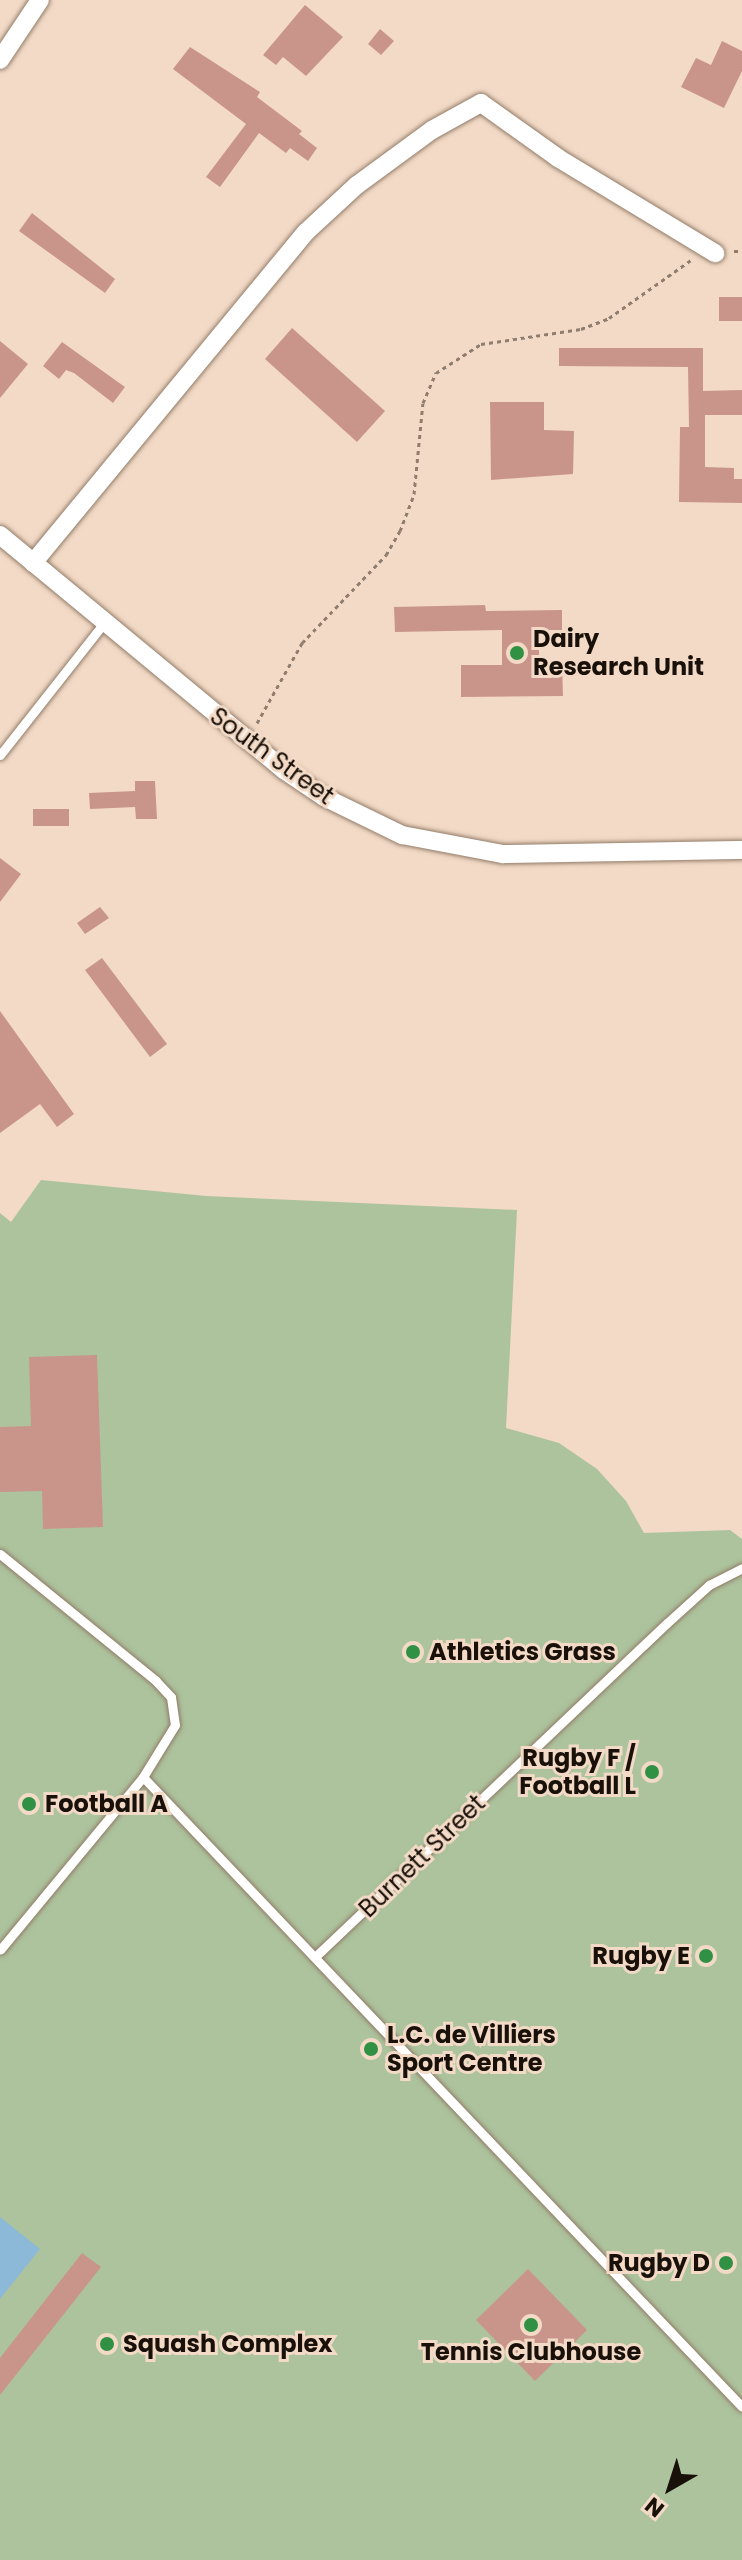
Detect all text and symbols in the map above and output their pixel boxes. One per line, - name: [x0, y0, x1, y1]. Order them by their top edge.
- place label: Dairy Research Unit: [533, 625, 704, 681]
- marker: Dairy Research Unit: [508, 644, 526, 662]
- street label: South Street: [205, 702, 339, 810]
- place label: Athletics Grass: [429, 1638, 616, 1666]
- marker: Athletics Grass: [404, 1643, 422, 1661]
- place label: Rugby F / Football L: [519, 1744, 636, 1800]
- marker: Rugby F / Football L: [643, 1763, 661, 1781]
- street label: Burnett Street: [353, 1789, 491, 1923]
- place label: Football A: [45, 1790, 168, 1818]
- marker: Football A: [20, 1795, 38, 1813]
- place label: Rugby E: [592, 1942, 690, 1970]
- marker: Rugby E: [697, 1947, 715, 1965]
- place label: L.C. de Villiers Sport Centre: [387, 2021, 556, 2077]
- marker: L.C. de Villiers Sport Centre: [362, 2040, 380, 2058]
- place label: Rugby D: [608, 2249, 710, 2277]
- marker: Rugby D: [717, 2254, 735, 2272]
- marker: Tennis Clubhouse: [522, 2316, 540, 2334]
- place label: Squash Complex: [123, 2330, 332, 2358]
- marker: Squash Complex: [98, 2335, 116, 2353]
- place label: Tennis Clubhouse: [421, 2338, 641, 2366]
- north arrow: [630, 2448, 710, 2528]
- text: N: [638, 2490, 671, 2524]

